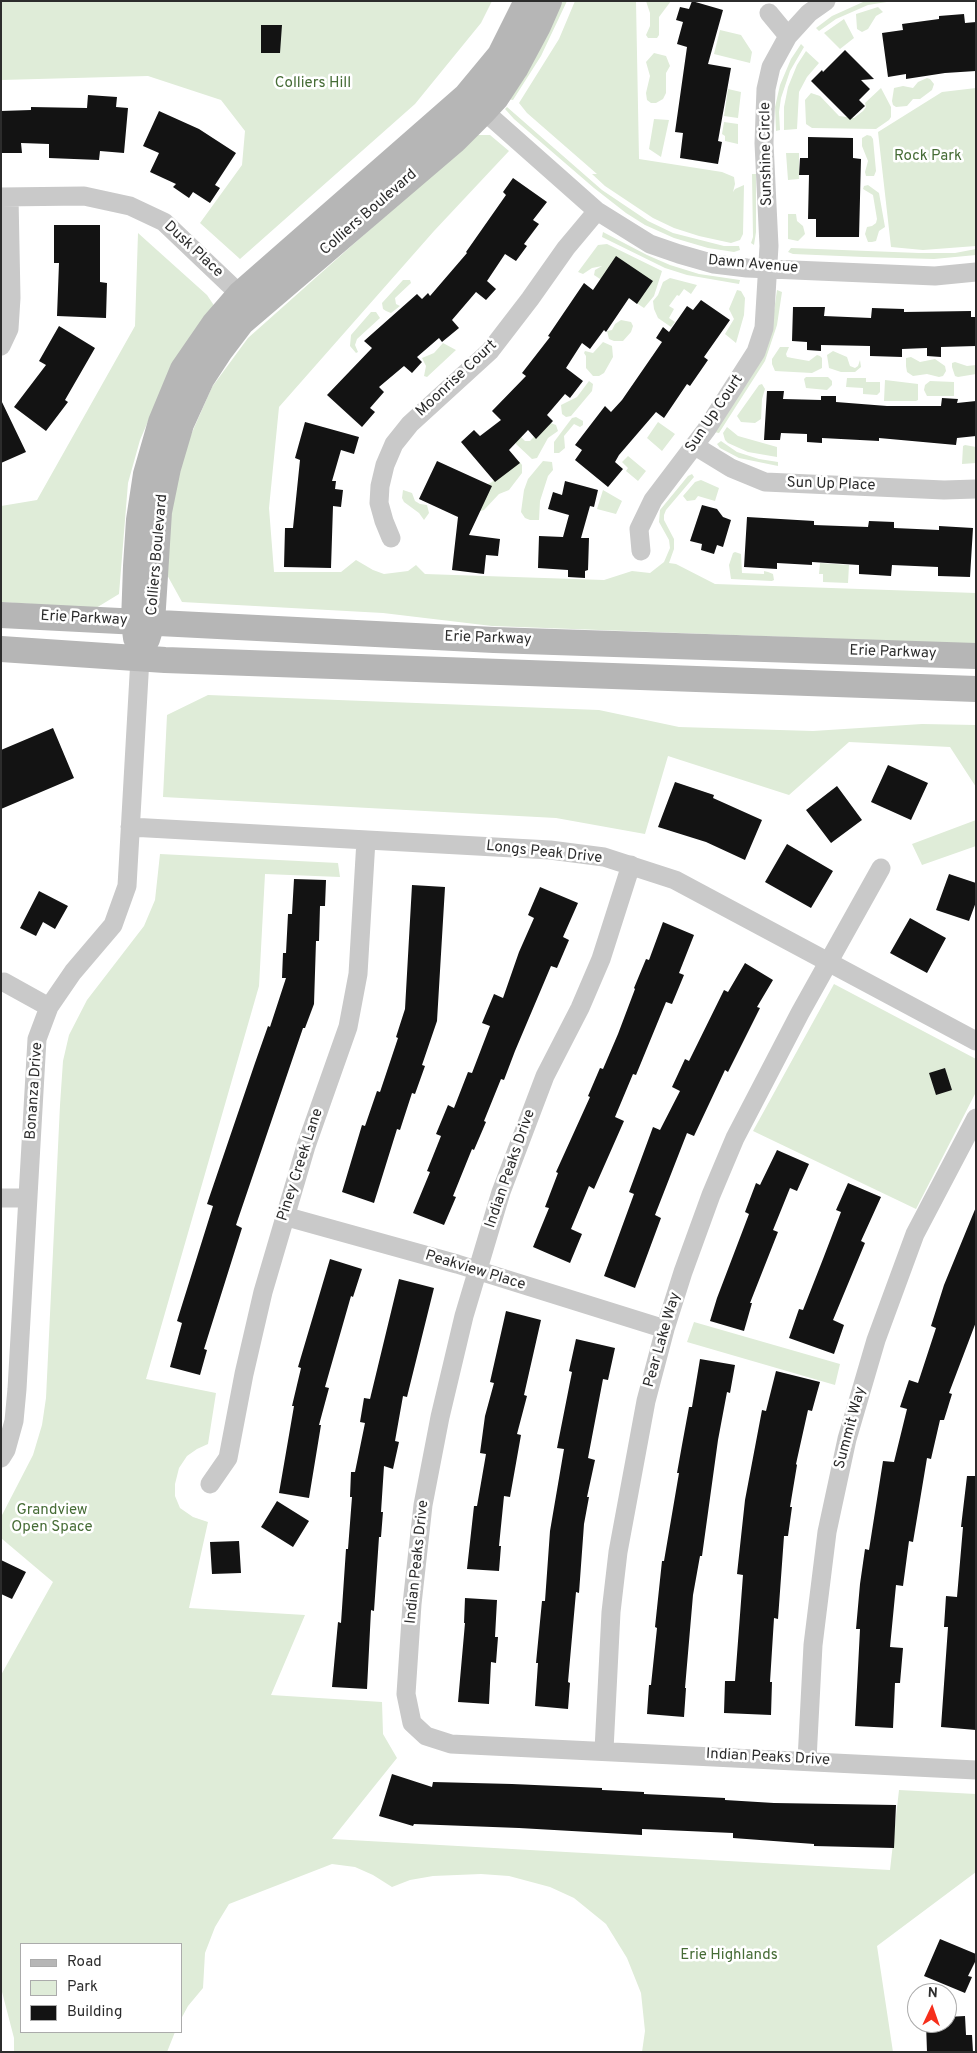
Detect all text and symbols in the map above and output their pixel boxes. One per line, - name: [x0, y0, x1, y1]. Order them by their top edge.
- park label: Colliers Hill: [275, 75, 351, 93]
- street label: Sunshine Circle: [757, 102, 777, 206]
- park label: Rock Park: [894, 148, 962, 166]
- street label: Colliers Boulevard: [317, 166, 421, 260]
- street label: Dusk Place: [160, 218, 226, 282]
- street label: Dawn Avenue: [707, 252, 799, 278]
- street label: Moonrise Court: [413, 337, 501, 421]
- street label: Sun Up Court: [682, 372, 748, 456]
- street label: Sun Up Place: [786, 474, 876, 496]
- street label: Colliers Boulevard: [144, 493, 172, 617]
- street label: Erie Parkway: [40, 608, 128, 630]
- street label: Erie Parkway: [444, 628, 532, 650]
- street label: Erie Parkway: [849, 642, 937, 664]
- street label: Longs Peak Drive: [485, 838, 603, 868]
- street label: Bonanza Drive: [23, 1042, 47, 1140]
- street label: Piney Creek Lane: [274, 1106, 328, 1224]
- street label: Indian Peaks Drive: [482, 1107, 540, 1231]
- street label: Peakview Place: [423, 1247, 527, 1295]
- street label: Pear Lake Way: [641, 1290, 685, 1390]
- street label: Summit Way: [831, 1385, 871, 1471]
- street label: Indian Peaks Drive: [403, 1499, 433, 1625]
- park label: Grandview Open Space: [11, 1502, 93, 1537]
- street label: Indian Peaks Drive: [705, 1746, 831, 1770]
- legend: [20, 1943, 182, 2033]
- park label: Erie Highlands: [680, 1947, 778, 1965]
- text: Road: [67, 1953, 102, 1972]
- text: Park: [67, 1978, 98, 1997]
- north arrow: [907, 1983, 957, 2033]
- text: N: [927, 1985, 938, 2002]
- text: Building: [67, 2003, 122, 2022]

